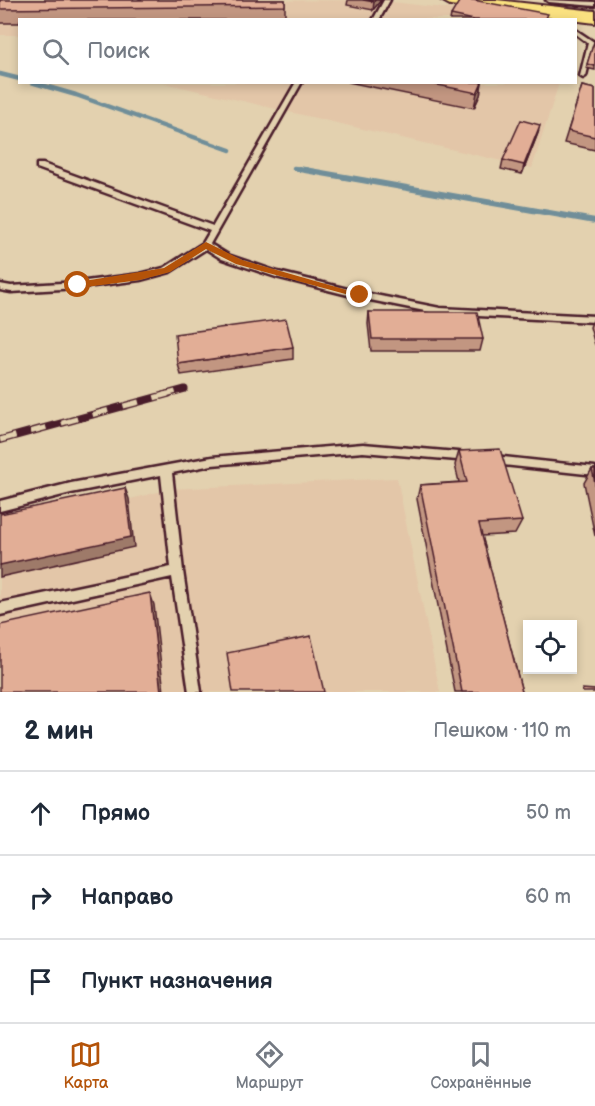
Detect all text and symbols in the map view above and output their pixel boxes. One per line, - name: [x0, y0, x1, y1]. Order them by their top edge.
- search box: [18, 18, 577, 84]
- icon: search: [39, 35, 72, 68]
- text: Поиск: [87, 38, 150, 65]
- route start: [64, 271, 90, 297]
- route end: [346, 281, 372, 307]
- map controls: [523, 620, 577, 674]
- button: locate: [523, 620, 577, 674]
- text: 2 мин: [24, 716, 94, 747]
- text: Пешком · 110 m: [433, 719, 571, 743]
- icon: ahead: [24, 797, 57, 830]
- text: Прямо: [81, 800, 150, 827]
- text: 50 m: [526, 801, 571, 825]
- icon: right: [24, 881, 57, 914]
- text: Направо: [81, 884, 173, 911]
- text: 60 m: [525, 885, 571, 909]
- icon: arrive: [24, 965, 57, 998]
- text: Пункт назначения: [81, 968, 273, 995]
- tab: Карта: [63, 1038, 109, 1093]
- tab: Маршрут: [235, 1038, 303, 1093]
- tab: Сохранённые: [430, 1038, 532, 1093]

